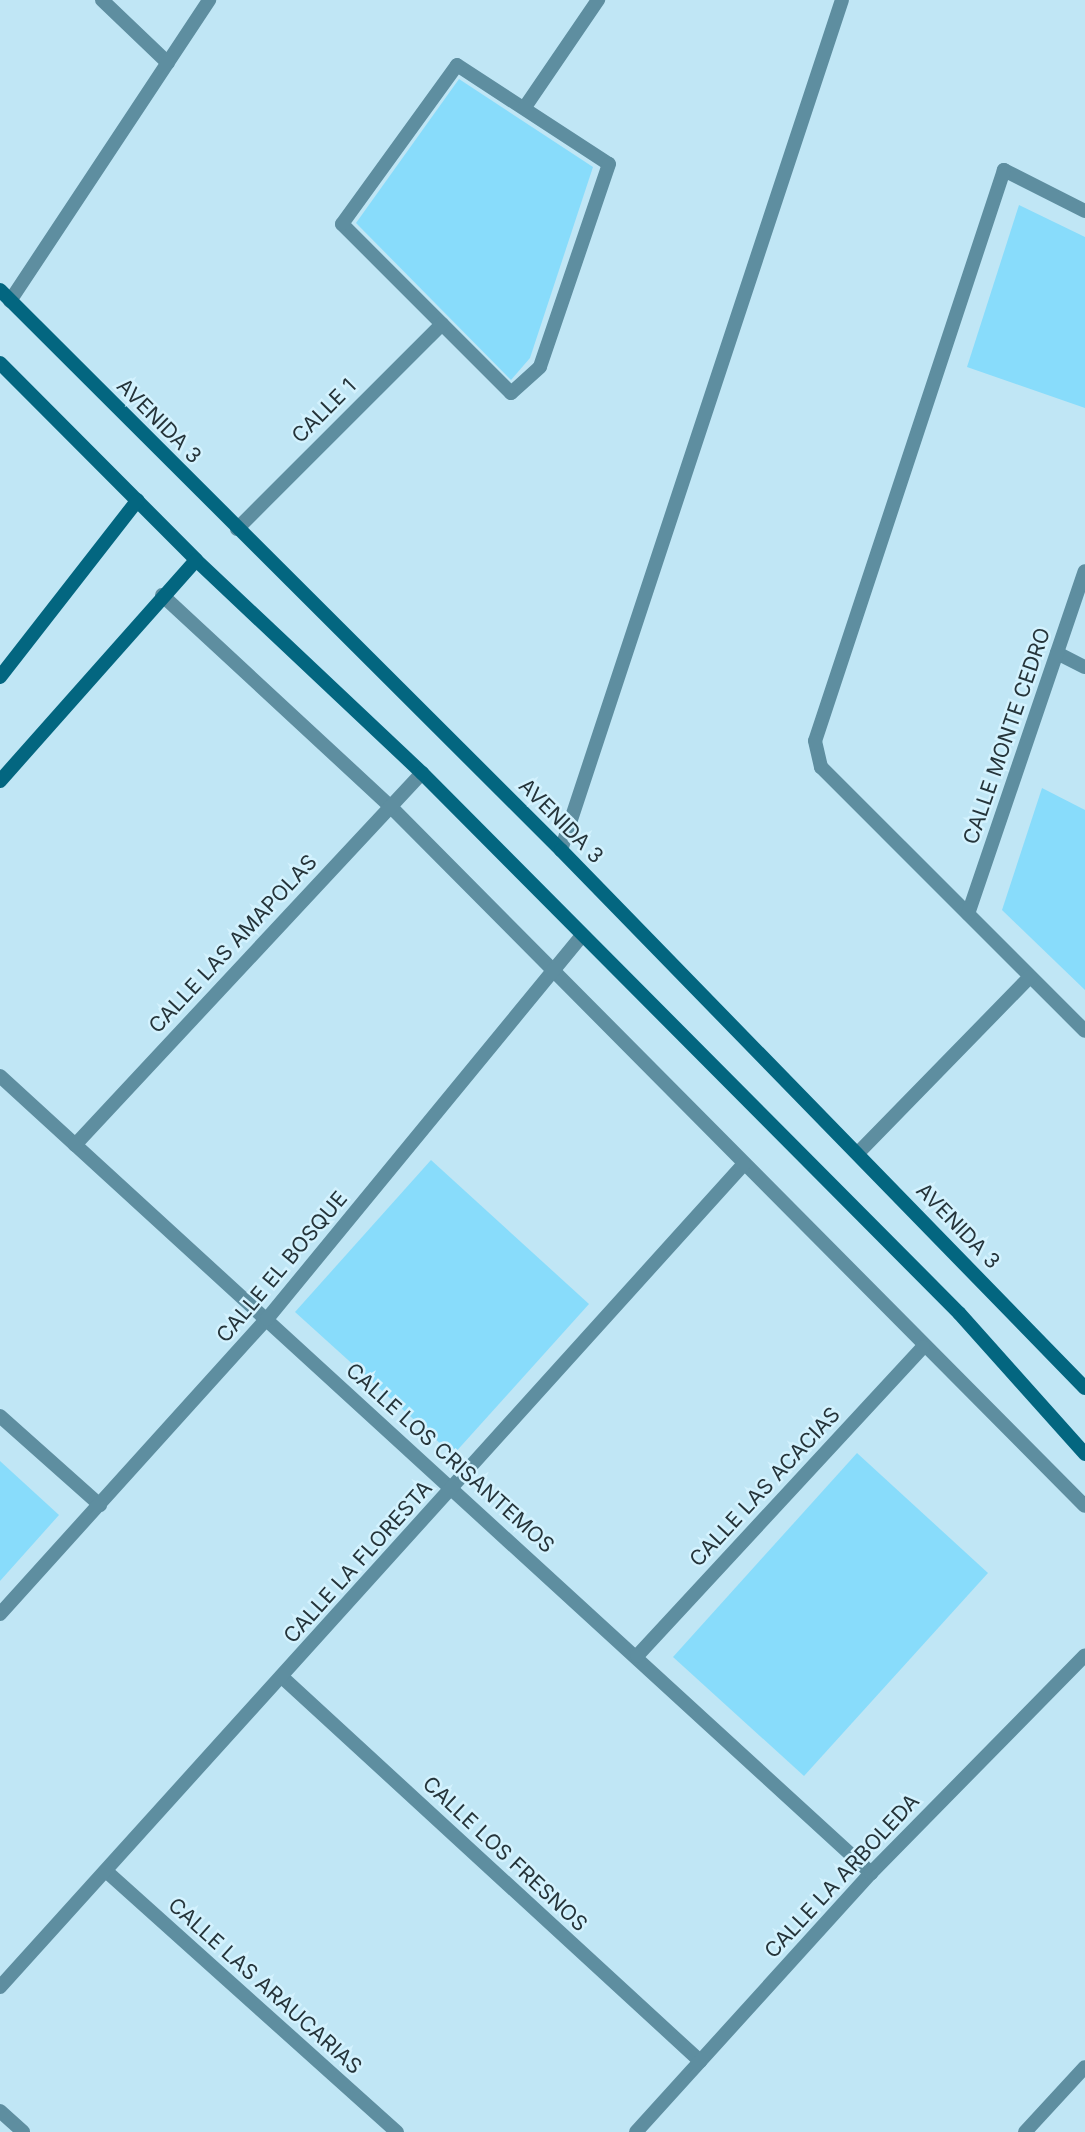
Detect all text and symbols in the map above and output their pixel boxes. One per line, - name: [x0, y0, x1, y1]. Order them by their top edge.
- street label: AVENIDA 3: [111, 373, 207, 469]
- street label: CALLE 1: [287, 374, 361, 448]
- street label: CALLE MONTE CEDRO: [958, 624, 1056, 848]
- street label: AVENIDA 3: [513, 773, 609, 869]
- street label: CALLE LAS AMAPOLAS: [144, 850, 322, 1038]
- street label: AVENIDA 3: [911, 1178, 1005, 1274]
- street label: CALLE EL BOSQUE: [211, 1186, 353, 1348]
- street label: CALLE LOS CRISANTEMOS: [341, 1358, 559, 1558]
- street label: CALLE LAS ACACIAS: [685, 1402, 845, 1572]
- street label: CALLE LA FLORESTA: [279, 1476, 437, 1648]
- street label: CALLE LOS FRESNOS: [418, 1771, 592, 1937]
- street label: CALLE LA ARBOLEDA: [759, 1789, 925, 1963]
- street label: CALLE LAS ARAUCARIAS: [163, 1892, 367, 2080]

